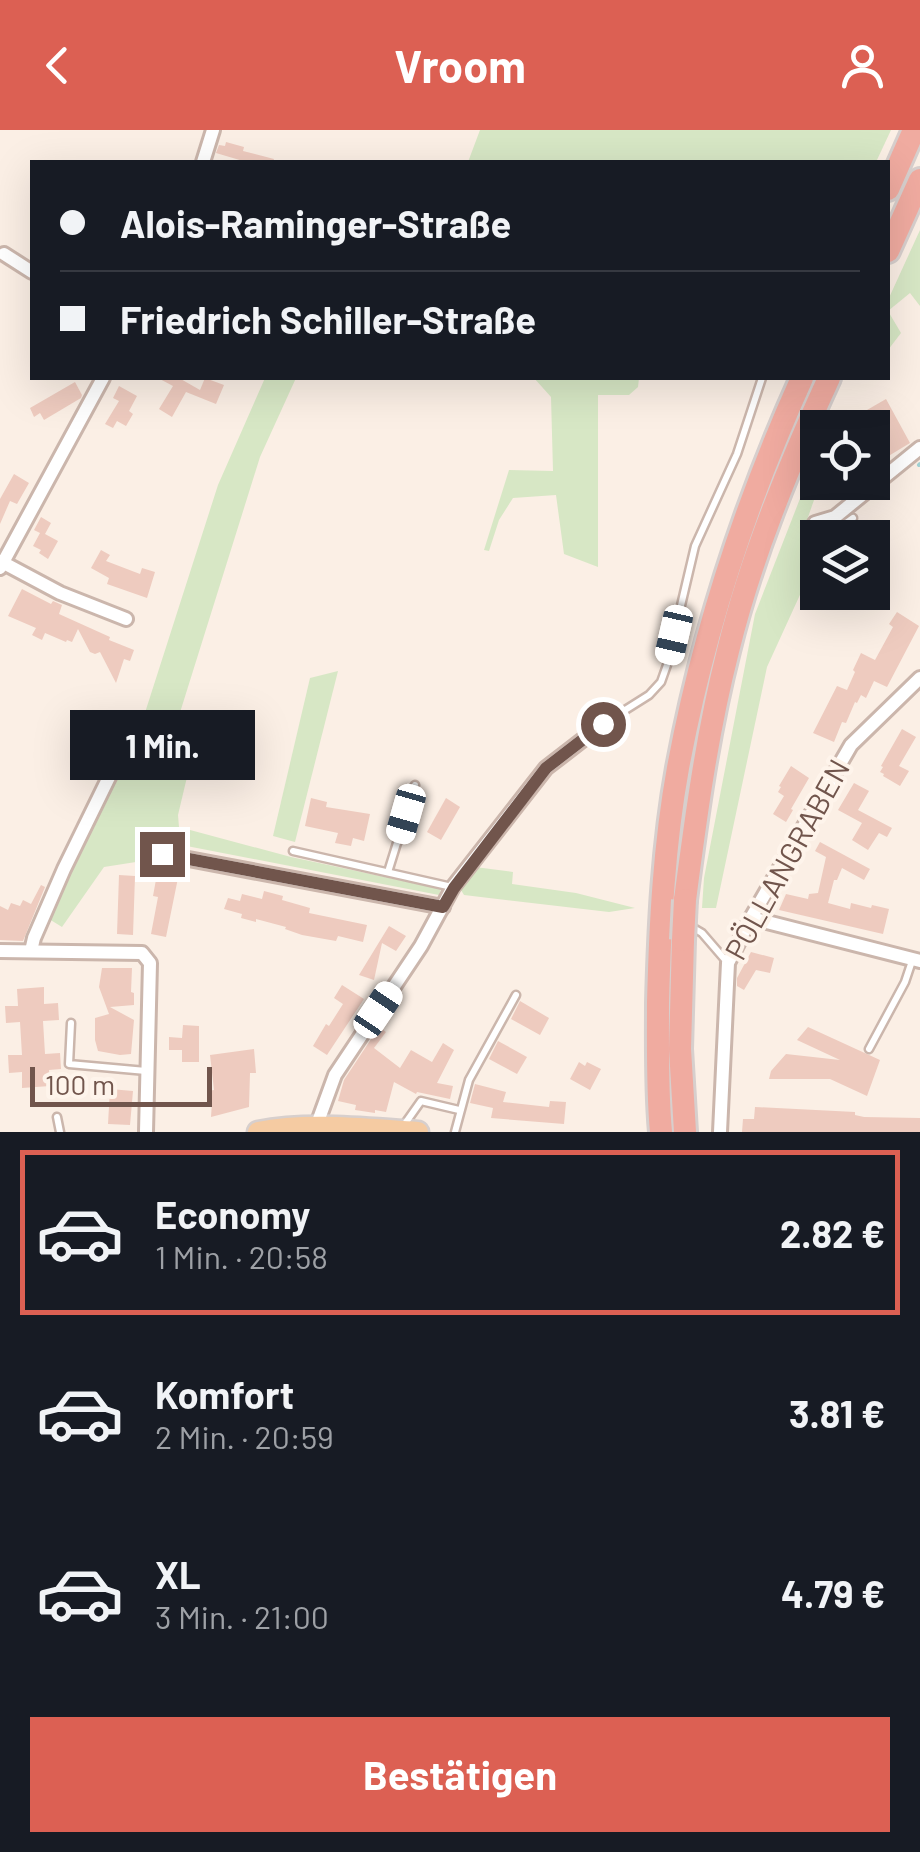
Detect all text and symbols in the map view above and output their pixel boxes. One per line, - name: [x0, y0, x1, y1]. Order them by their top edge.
- icon: back: [30, 38, 85, 93]
- text: Vroom: [394, 38, 526, 92]
- icon: person: [835, 38, 890, 93]
- text: Alois-Raminger-Straße: [120, 200, 511, 246]
- text: Friedrich Schiller-Straße: [120, 296, 536, 342]
- map controls: [800, 410, 890, 610]
- button: locate: [800, 410, 890, 500]
- button: layers: [800, 520, 890, 610]
- car: [653, 602, 695, 668]
- route start: [581, 702, 626, 747]
- callout: 1 Min.: [70, 709, 254, 779]
- text: 1 Min.: [125, 726, 200, 764]
- street label: PÖLLANGRABEN: [716, 753, 856, 966]
- car: [383, 781, 429, 847]
- route end: [140, 832, 185, 877]
- car: [349, 977, 407, 1043]
- scale bar: [30, 1062, 212, 1106]
- text: 100 m: [45, 1067, 115, 1101]
- icon: car: [35, 1188, 125, 1278]
- text: Economy: [155, 1191, 310, 1237]
- text: 2.82 €: [780, 1210, 885, 1256]
- text: 1 Min. · 20:58: [155, 1237, 328, 1275]
- icon: car: [35, 1368, 125, 1458]
- text: Komfort: [155, 1371, 294, 1417]
- text: 3.81 €: [789, 1390, 885, 1436]
- text: 2 Min. · 20:59: [155, 1417, 334, 1455]
- icon: car: [35, 1548, 125, 1638]
- text: XL: [155, 1551, 201, 1597]
- text: 4.79 €: [781, 1570, 885, 1616]
- text: 3 Min. · 21:00: [155, 1597, 329, 1635]
- button: Bestätigen: [30, 1717, 890, 1832]

